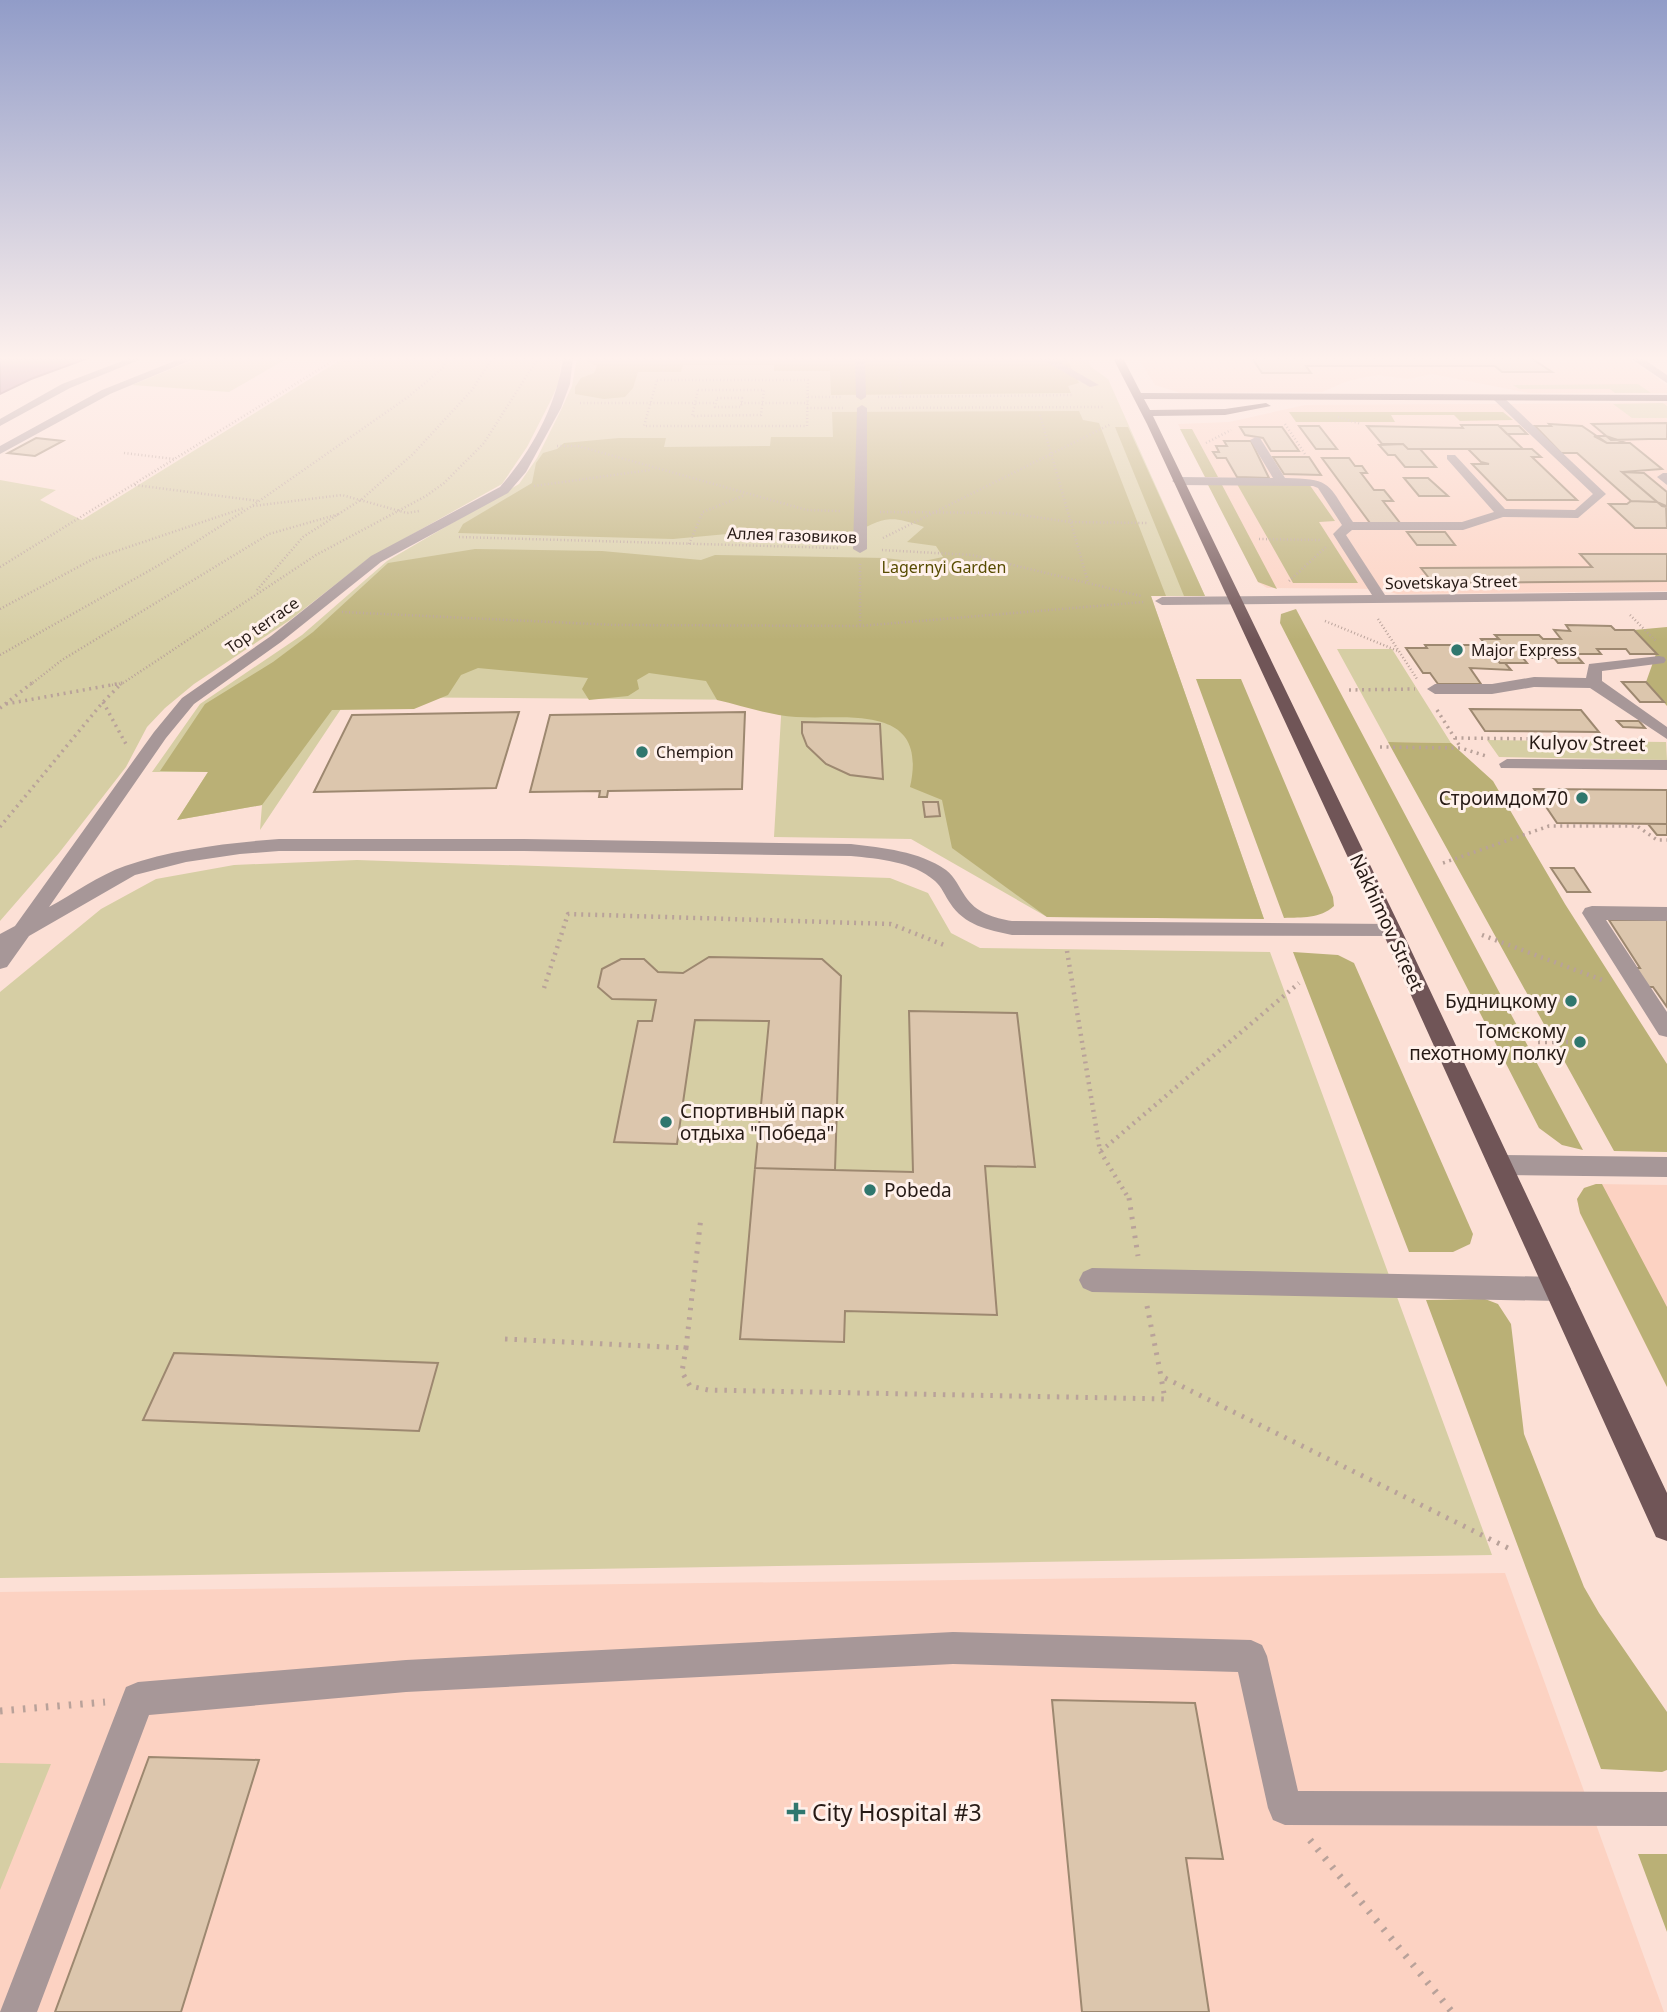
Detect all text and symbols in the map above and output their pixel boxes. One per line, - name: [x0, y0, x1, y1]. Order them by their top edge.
- street label: Аллея газовиков: [727, 522, 857, 548]
- park label: Lagernyi Garden: [882, 556, 1006, 578]
- street label: Sovetskaya Street: [1385, 570, 1518, 594]
- street label: Top terrace: [221, 592, 303, 658]
- place label: Major Express: [1471, 639, 1577, 661]
- marker: Major Express: [1449, 642, 1465, 658]
- street label: Kulyov Street: [1528, 729, 1646, 757]
- place label: Chempion: [656, 741, 734, 763]
- marker: Chempion: [634, 744, 650, 760]
- place label: Строимдом70: [1439, 785, 1568, 811]
- marker: Строимдом70: [1574, 790, 1590, 806]
- street label: Nakhimov Street: [1344, 849, 1430, 995]
- place label: Будницкому: [1445, 988, 1557, 1014]
- marker: Будницкому: [1563, 993, 1579, 1009]
- place label: Томскому пехотному полку: [1409, 1018, 1566, 1066]
- marker: Томскому пехотному полку: [1572, 1034, 1588, 1050]
- place label: Спортивный парк отдыха "Победа": [680, 1098, 844, 1146]
- marker: Спортивный парк отдыха "Победа": [658, 1114, 674, 1130]
- place label: Pobeda: [884, 1177, 952, 1203]
- marker: Pobeda: [862, 1182, 878, 1198]
- place label: City Hospital #3: [812, 1796, 982, 1828]
- marker: City Hospital #3: [786, 1802, 806, 1822]

